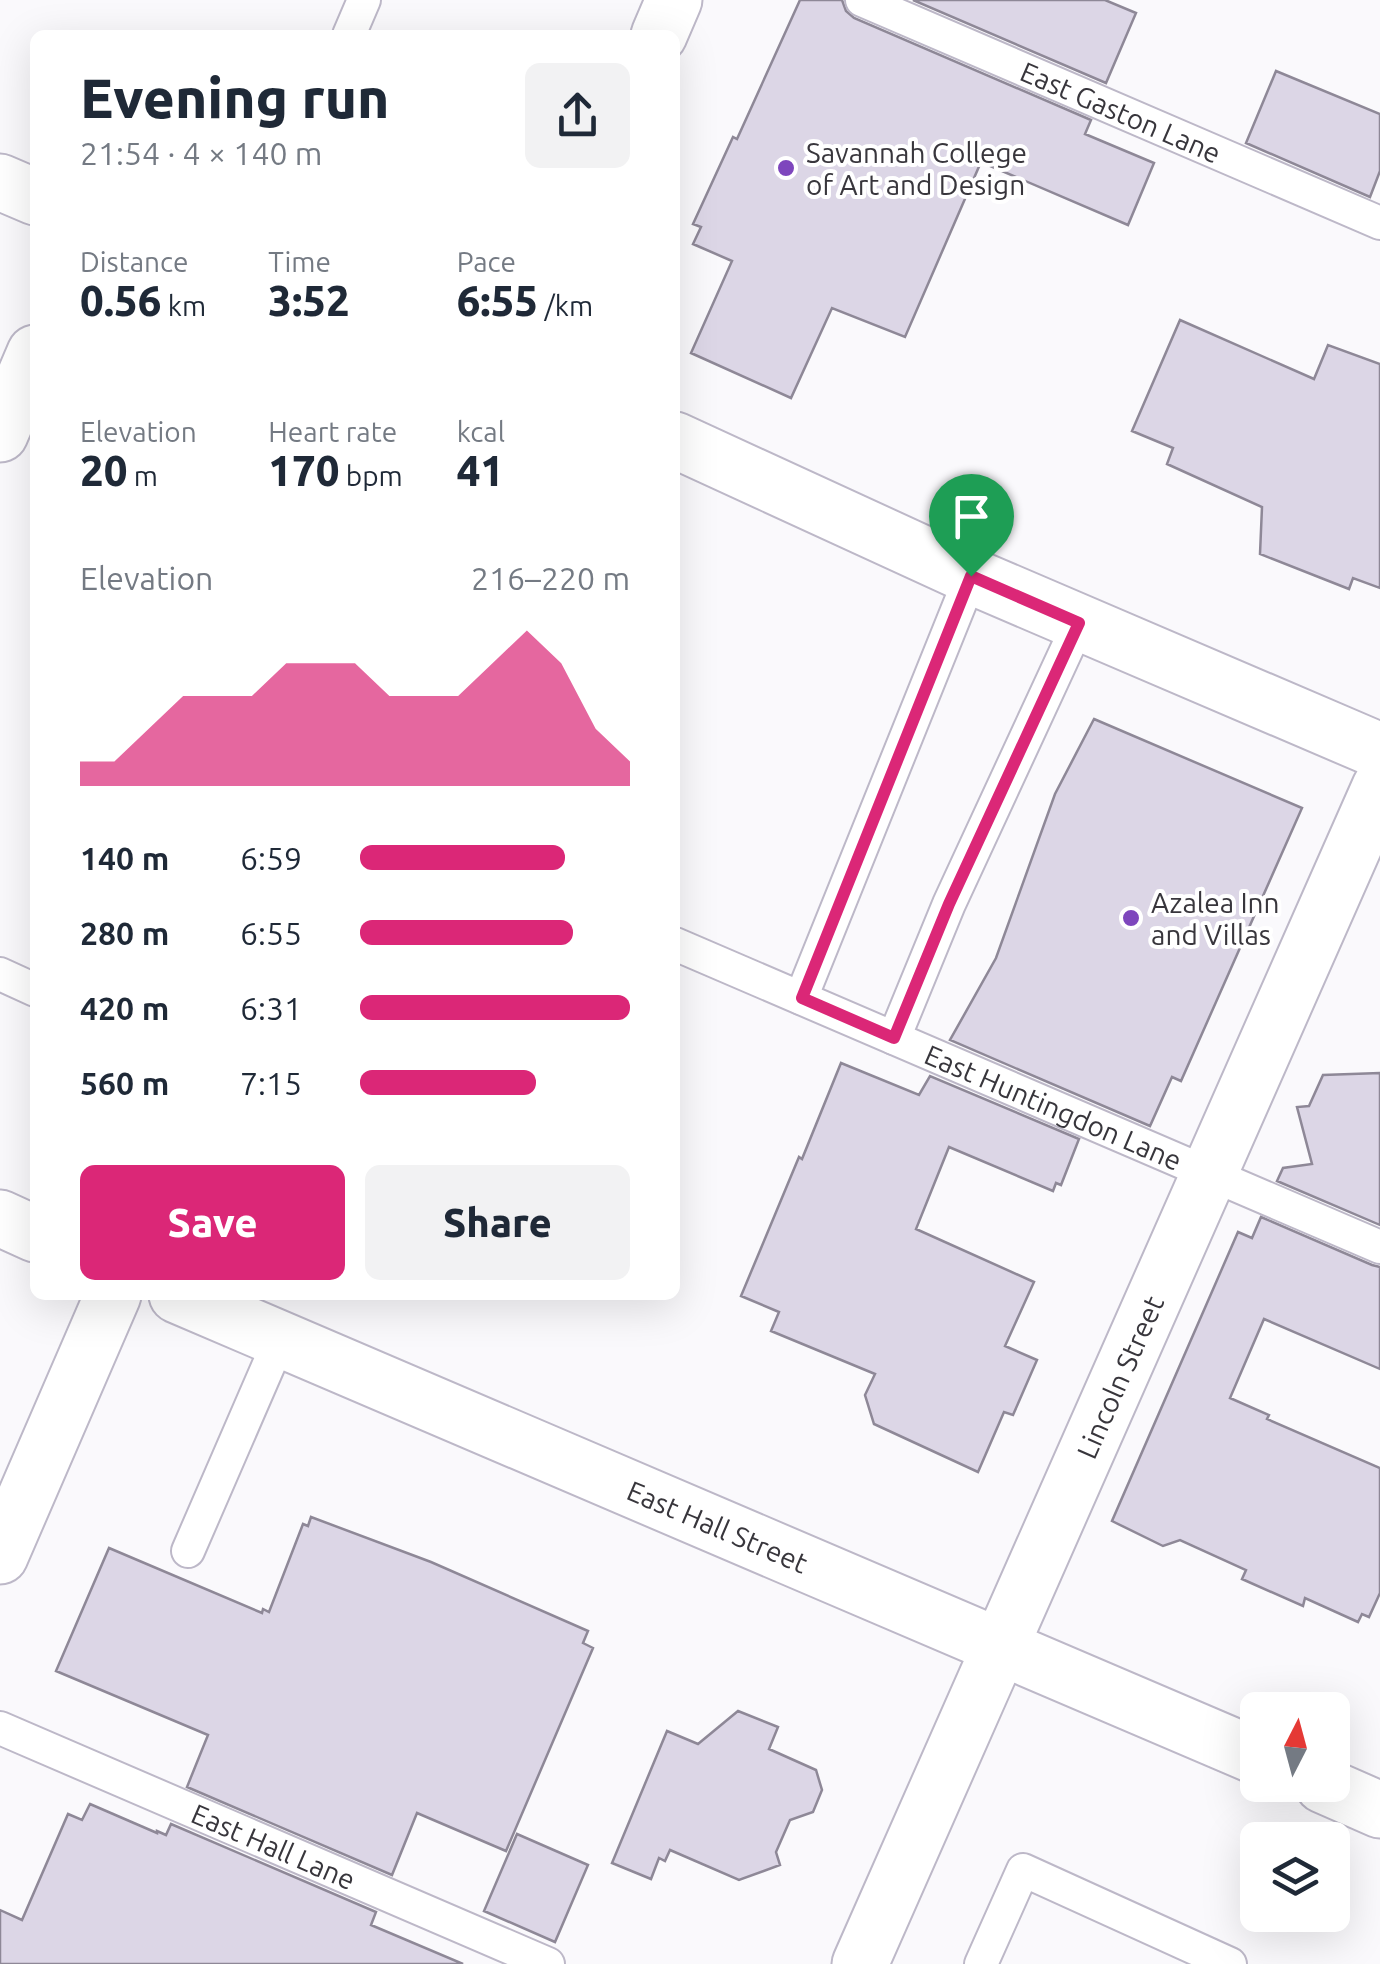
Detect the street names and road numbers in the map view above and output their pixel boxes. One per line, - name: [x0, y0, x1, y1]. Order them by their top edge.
- street label: East Gaston Lane: [1016, 55, 1226, 168]
- street label: East Huntingdon Lane: [920, 1038, 1187, 1176]
- street label: Lincoln Street: [1070, 1291, 1169, 1463]
- street label: East Hall Street: [623, 1474, 813, 1578]
- street label: East Hall Lane: [187, 1797, 360, 1895]

